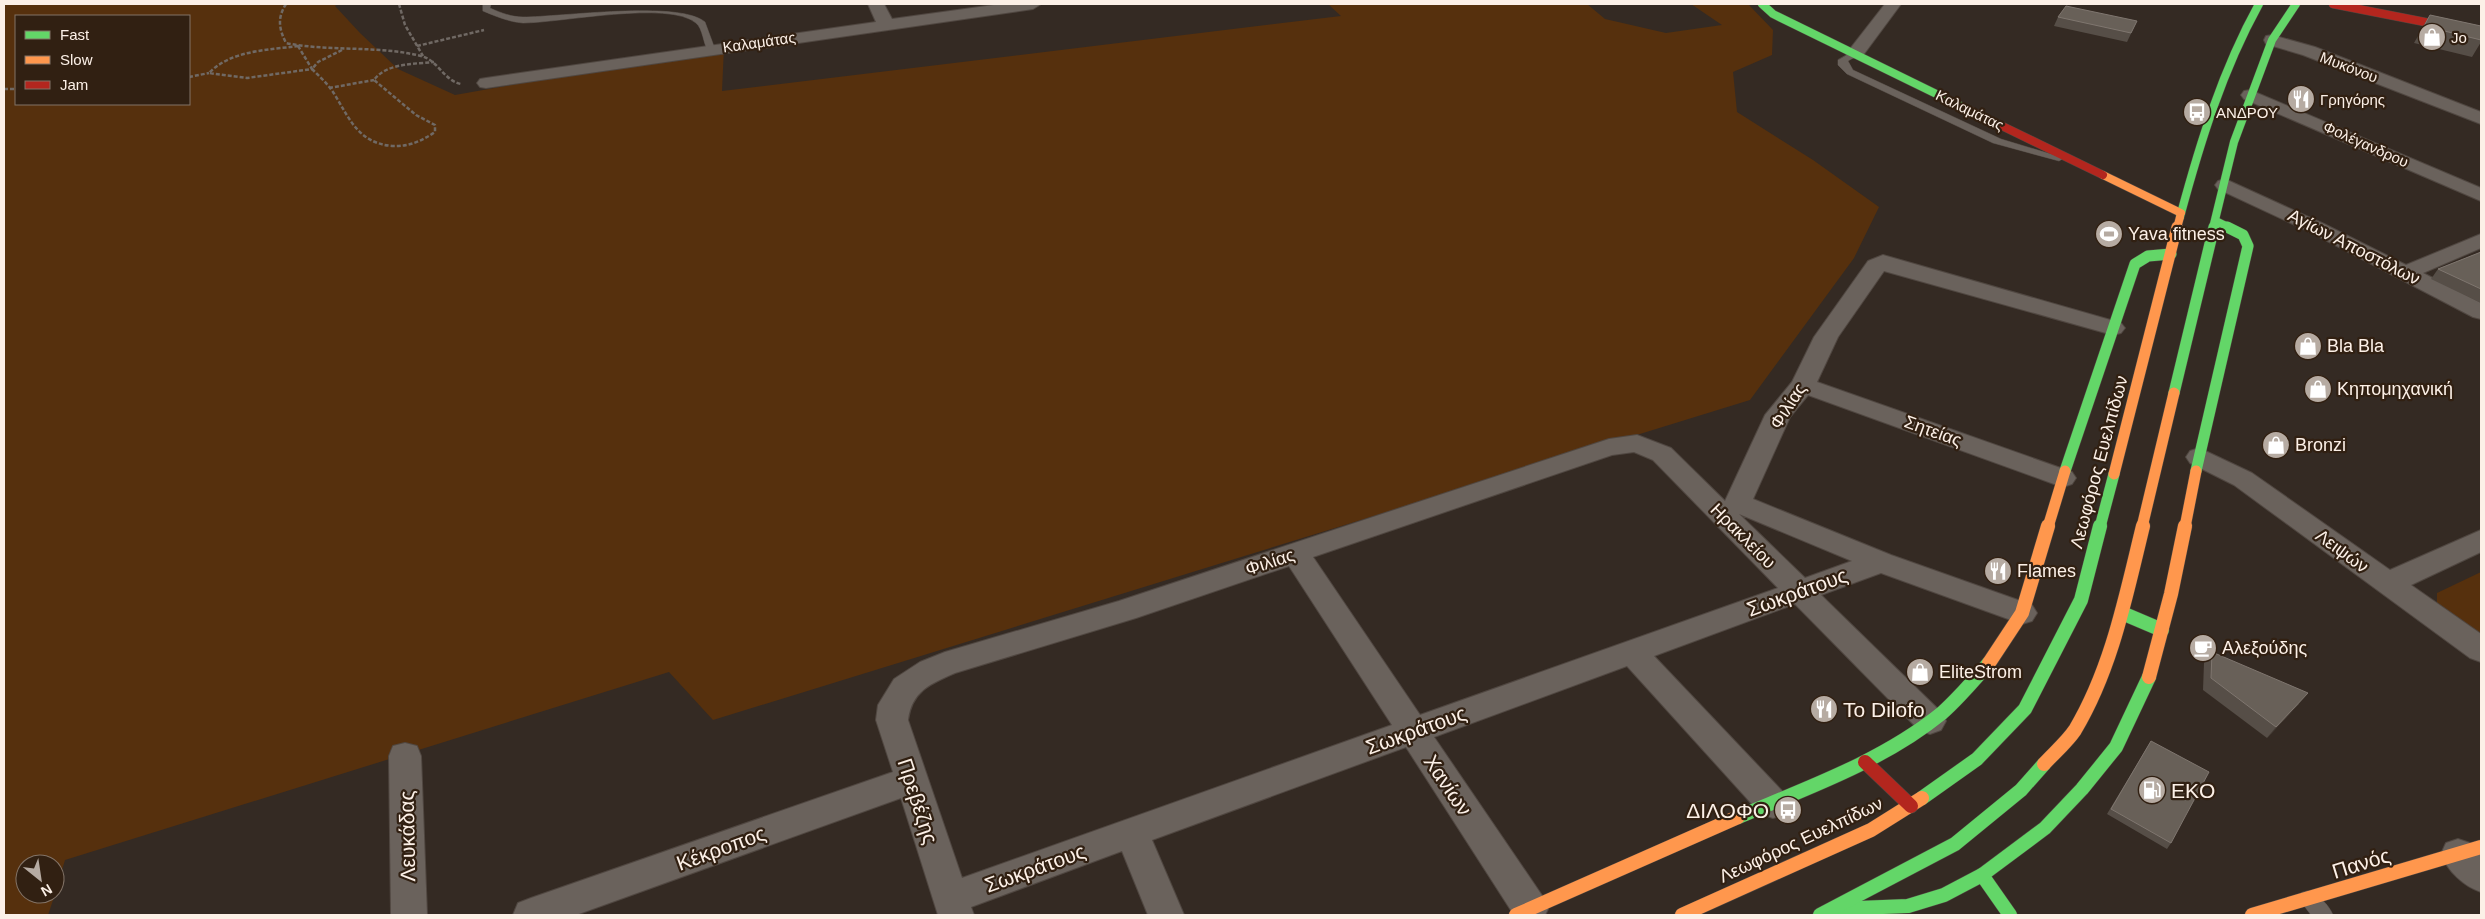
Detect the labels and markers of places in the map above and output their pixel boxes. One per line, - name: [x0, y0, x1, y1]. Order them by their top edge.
- shop icon: Jo: [2417, 22, 2447, 52]
- place label: Jo: [2451, 29, 2467, 46]
- restaurant icon: Γρηγόρης: [2286, 84, 2316, 114]
- place label: Γρηγόρης: [2320, 91, 2385, 108]
- bus stop icon: ΑΝΔΡΟΥ: [2182, 97, 2212, 127]
- place label: ΑΝΔΡΟΥ: [2216, 104, 2278, 121]
- sports icon: Yava fitness: [2094, 219, 2124, 249]
- place label: Yava fitness: [2128, 224, 2225, 244]
- shop icon: Bla Bla: [2293, 331, 2323, 361]
- place label: Bla Bla: [2327, 336, 2385, 356]
- shop icon: Κηπομηχανική: [2303, 374, 2333, 404]
- place label: Κηπομηχανική: [2337, 379, 2453, 399]
- shop icon: Bronzi: [2261, 430, 2291, 460]
- place label: Bronzi: [2295, 435, 2346, 455]
- restaurant icon: Flames: [1983, 556, 2013, 586]
- place label: Flames: [2017, 561, 2076, 581]
- cafe icon: Αλεξούδης: [2188, 633, 2218, 663]
- place label: Αλεξούδης: [2222, 638, 2307, 658]
- shop icon: EliteStrom: [1905, 657, 1935, 687]
- place label: EliteStrom: [1939, 662, 2022, 682]
- restaurant icon: To Dilofo: [1809, 694, 1839, 724]
- place label: To Dilofo: [1843, 698, 1925, 721]
- fuel station icon: EKO: [2137, 775, 2167, 805]
- place label: EKO: [2171, 779, 2215, 802]
- bus stop icon: ΔΙΛΟΦΟ: [1773, 795, 1803, 825]
- place label: ΔΙΛΟΦΟ: [1686, 799, 1769, 822]

